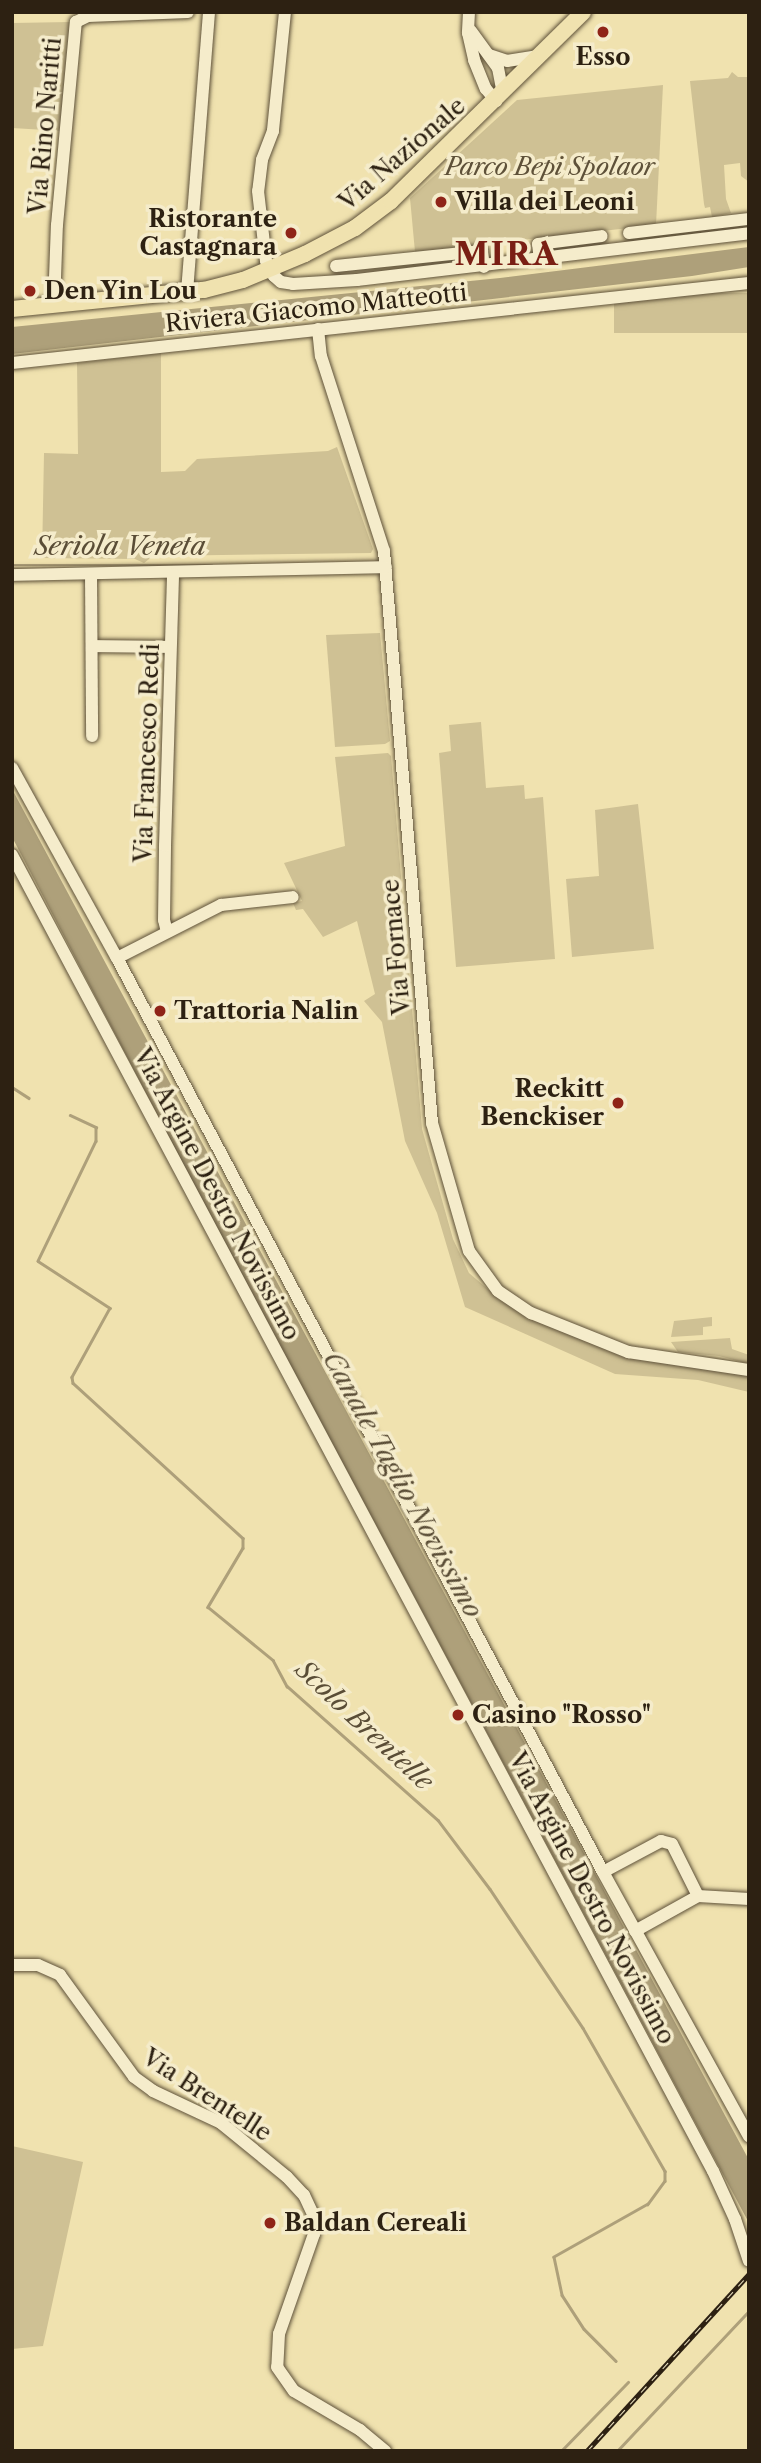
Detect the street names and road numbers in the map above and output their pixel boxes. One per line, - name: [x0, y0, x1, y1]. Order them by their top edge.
- street label: Via Rino Naritti: [23, 36, 67, 216]
- street label: Via Nazionale: [333, 91, 471, 217]
- street label: Riviera Giacomo Matteotti: [164, 278, 468, 338]
- street label: Via Francesco Redi: [129, 643, 165, 863]
- street label: Via Fornace: [376, 878, 416, 1016]
- street label: Via Argine Destro Novissimo: [127, 1043, 307, 1345]
- street label: Via Argine Destro Novissimo: [502, 1747, 682, 2049]
- street label: Via Brentelle: [137, 2043, 277, 2147]

